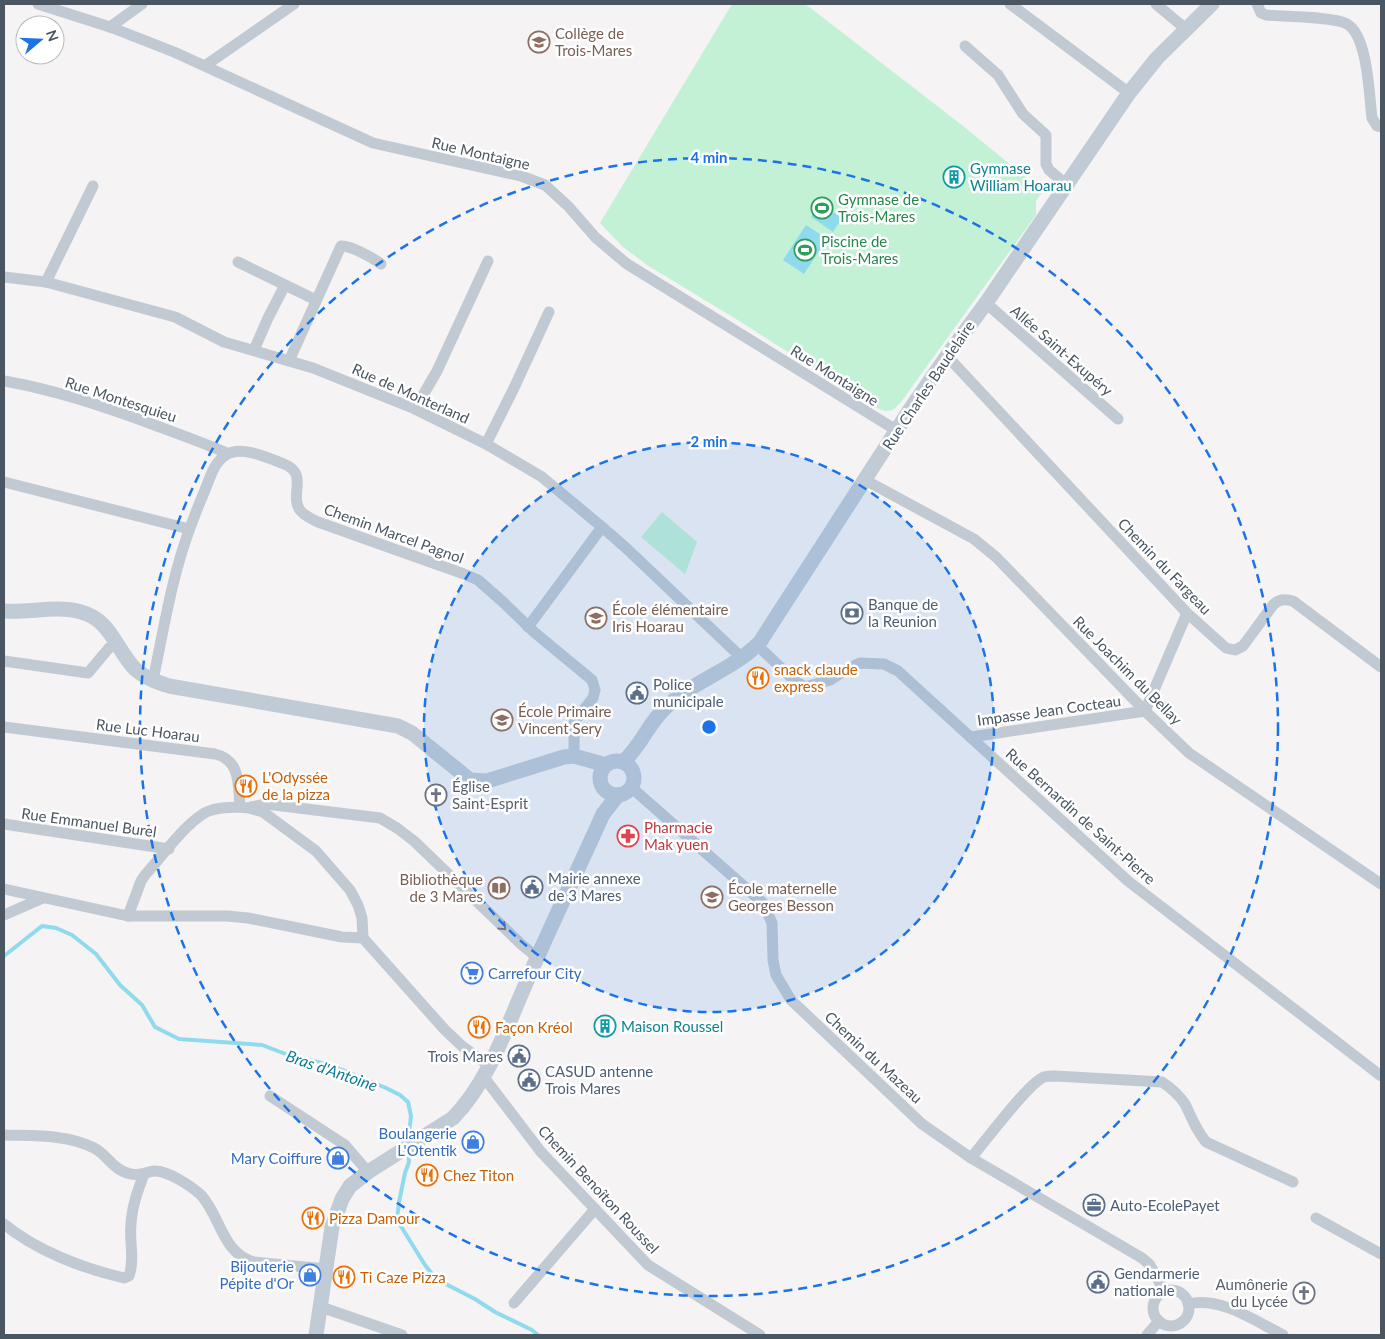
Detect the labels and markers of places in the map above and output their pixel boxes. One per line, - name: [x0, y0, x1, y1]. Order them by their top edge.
- place label: Collège de Trois-Mares: [555, 24, 632, 59]
- school or university icon: Collège de Trois-Mares: [527, 30, 551, 54]
- place label: Gymnase William Hoarau: [970, 159, 1072, 194]
- building icon: Gymnase William Hoarau: [942, 165, 966, 189]
- place label: Gymnase de Trois-Mares: [838, 190, 919, 225]
- sports icon: Gymnase de Trois-Mares: [810, 196, 834, 220]
- place label: Piscine de Trois-Mares: [821, 232, 898, 267]
- sports icon: Piscine de Trois-Mares: [793, 238, 817, 262]
- place label: Banque de la Reunion: [868, 595, 938, 630]
- place label: École élémentaire Iris Hoarau: [612, 600, 729, 635]
- bank icon: Banque de la Reunion: [840, 601, 864, 625]
- school or university icon: École élémentaire Iris Hoarau: [584, 606, 608, 630]
- place label: snack claude express: [774, 660, 858, 695]
- restaurant icon: snack claude express: [746, 666, 770, 690]
- place label: Police municipale: [653, 675, 724, 710]
- public building icon: Police municipale: [625, 681, 649, 705]
- place label: École Primaire Vincent Sery: [518, 702, 612, 737]
- school or university icon: École Primaire Vincent Sery: [490, 708, 514, 732]
- centre of rings: [700, 718, 718, 736]
- place label: L'Odyssée de la pizza: [262, 768, 330, 803]
- restaurant icon: L'Odyssée de la pizza: [234, 774, 258, 798]
- place label: Église Saint-Esprit: [452, 777, 529, 812]
- church icon: Église Saint-Esprit: [424, 783, 448, 807]
- place label: Pharmacie Mak yuen: [644, 818, 713, 853]
- pharmacy icon: Pharmacie Mak yuen: [616, 824, 640, 848]
- place label: Mairie annexe de 3 Mares: [548, 869, 641, 904]
- place label: Bibliothèque de 3 Mares: [400, 870, 483, 905]
- public building icon: Mairie annexe de 3 Mares: [520, 875, 544, 899]
- library icon: Bibliothèque de 3 Mares: [487, 876, 511, 900]
- place label: École maternelle Georges Besson: [728, 879, 837, 914]
- school or university icon: École maternelle Georges Besson: [700, 885, 724, 909]
- supermarket icon: Carrefour City: [460, 961, 484, 985]
- place label: Carrefour City: [488, 964, 582, 982]
- building icon: Maison Roussel: [593, 1014, 617, 1038]
- restaurant icon: Façon Kréol: [467, 1015, 491, 1039]
- place label: Maison Roussel: [621, 1017, 723, 1035]
- place label: Façon Kréol: [495, 1018, 573, 1036]
- public building icon: Trois Mares: [507, 1044, 531, 1068]
- place label: Trois Mares: [427, 1047, 503, 1065]
- place label: CASUD antenne Trois Mares: [545, 1062, 653, 1097]
- public building icon: CASUD antenne Trois Mares: [517, 1068, 541, 1092]
- place label: Boulangerie L'Otentik: [379, 1124, 457, 1159]
- shop icon: Boulangerie L'Otentik: [461, 1130, 485, 1154]
- shop icon: Mary Coiffure: [326, 1146, 350, 1170]
- place label: Mary Coiffure: [231, 1149, 322, 1167]
- restaurant icon: Chez Titon: [415, 1163, 439, 1187]
- place label: Chez Titon: [443, 1166, 514, 1184]
- office icon: Auto-EcolePayet: [1082, 1193, 1106, 1217]
- place label: Auto-EcolePayet: [1110, 1196, 1220, 1214]
- restaurant icon: Pizza Damour: [301, 1206, 325, 1230]
- place label: Pizza Damour: [329, 1209, 420, 1227]
- place label: Bijouterie Pépite d'Or: [220, 1257, 295, 1292]
- shop icon: Bijouterie Pépite d'Or: [298, 1263, 322, 1287]
- place label: Gendarmerie nationale: [1114, 1264, 1200, 1299]
- restaurant icon: Ti Caze Pizza: [332, 1265, 356, 1289]
- place label: Ti Caze Pizza: [360, 1268, 446, 1286]
- public building icon: Gendarmerie nationale: [1086, 1270, 1110, 1294]
- place label: Aumônerie du Lycée: [1216, 1275, 1288, 1310]
- church icon: Aumônerie du Lycée: [1292, 1281, 1316, 1305]

